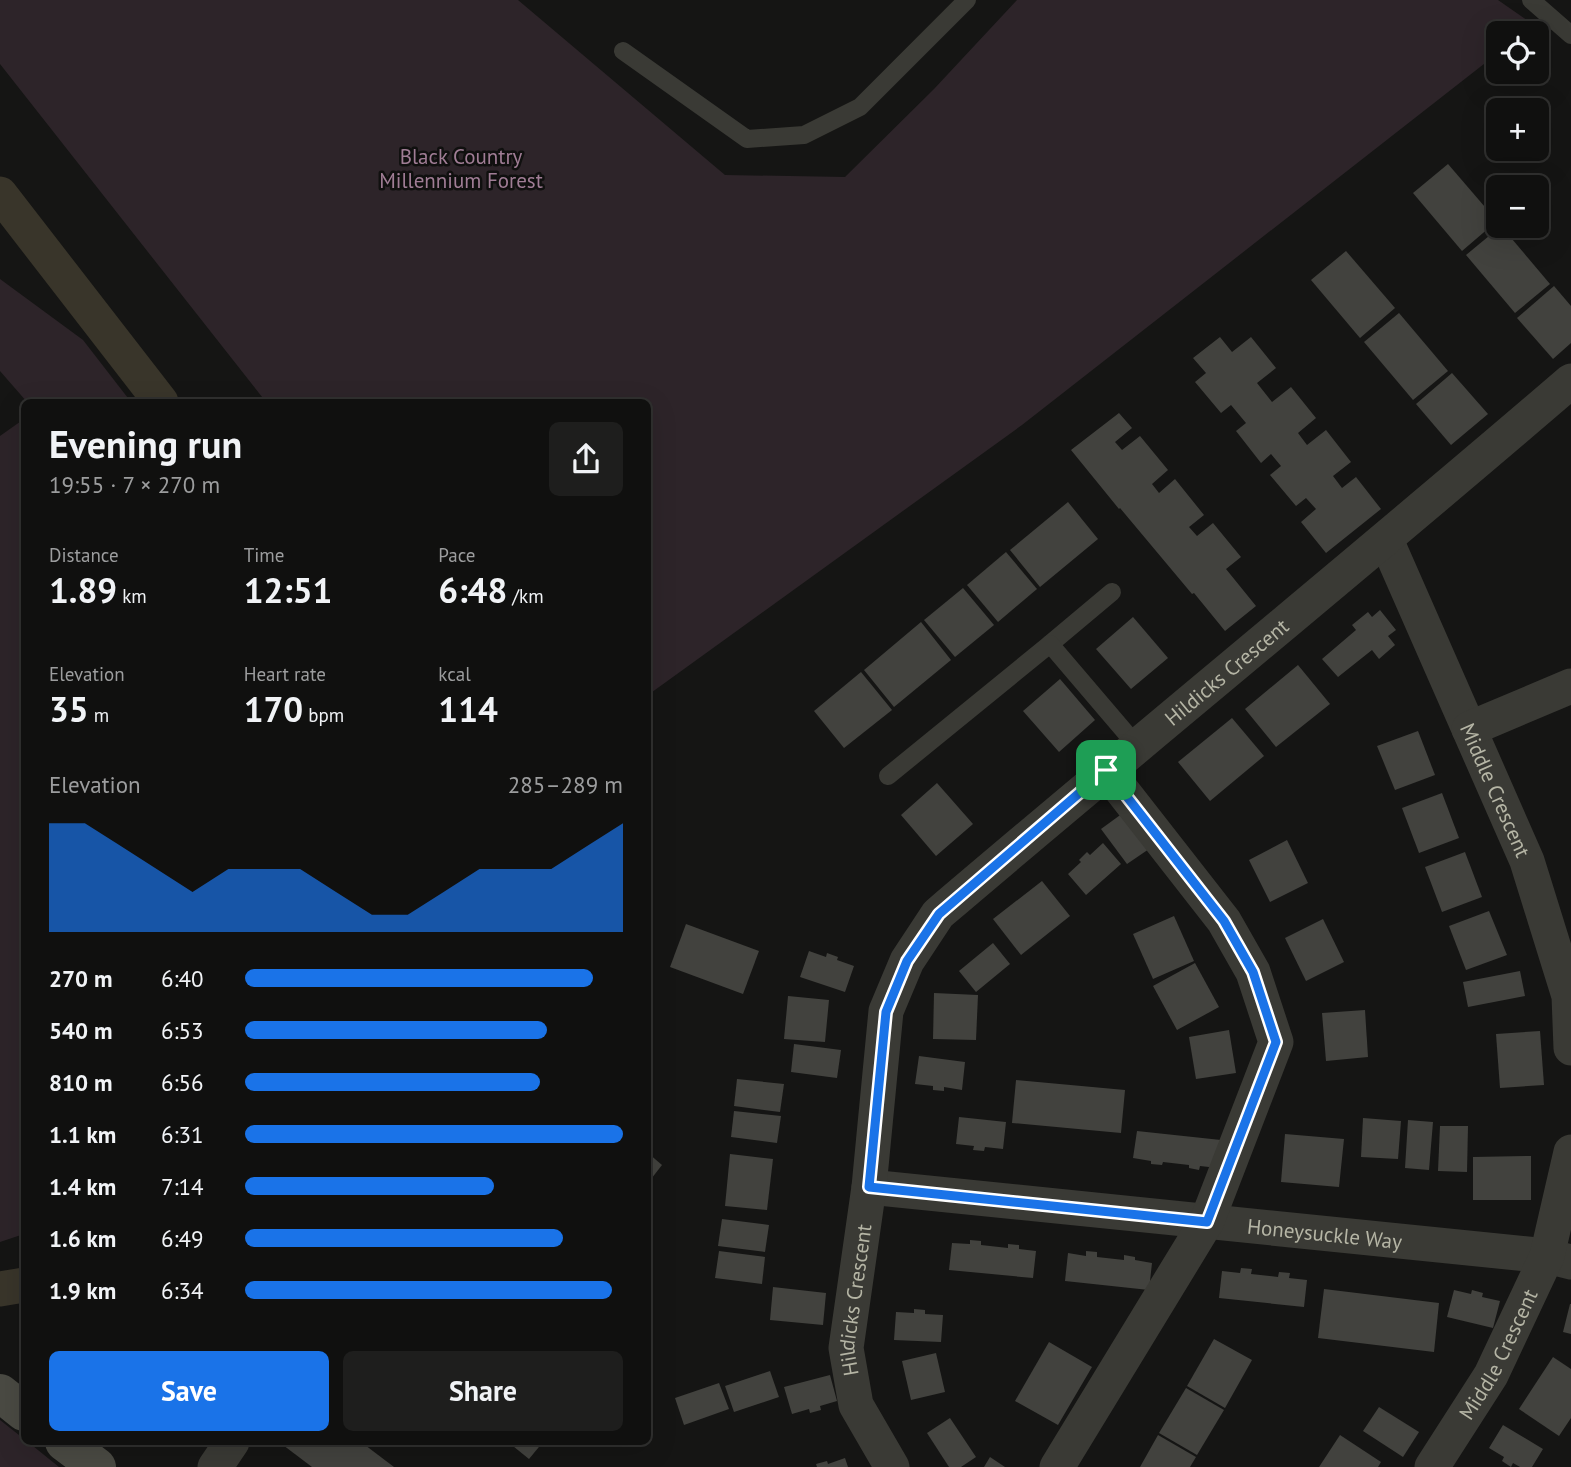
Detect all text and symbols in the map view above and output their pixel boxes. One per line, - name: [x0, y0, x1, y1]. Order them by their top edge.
- map controls: [1486, 21, 1549, 238]
- button: locate: [1486, 21, 1549, 84]
- button: +: [1486, 98, 1549, 161]
- park label: Black Country Millennium Forest: [379, 143, 543, 194]
- button: −: [1486, 175, 1549, 238]
- text: Evening run: [49, 419, 242, 468]
- button: share: [549, 422, 623, 496]
- text: 19:55 · 7 × 270 m: [49, 470, 220, 499]
- text: Distance: [49, 543, 119, 567]
- text: Time: [244, 543, 284, 567]
- text: Pace: [438, 543, 476, 567]
- text: 1.89: [49, 567, 117, 613]
- text: 12:51: [244, 567, 332, 613]
- text: 6:48: [438, 567, 507, 613]
- text: km: [117, 584, 147, 608]
- text: /km: [507, 584, 544, 608]
- street label: Hildicks Crescent: [1159, 612, 1294, 731]
- text: Elevation: [49, 662, 125, 686]
- text: Heart rate: [244, 662, 326, 686]
- text: kcal: [438, 662, 471, 686]
- text: 35: [49, 686, 89, 732]
- text: 170: [244, 686, 303, 732]
- text: 114: [438, 686, 498, 732]
- text: m: [89, 703, 109, 727]
- text: bpm: [303, 703, 344, 727]
- street label: Middle Crescent: [1454, 719, 1537, 861]
- pin: [1076, 740, 1136, 800]
- icon: arrive: [1087, 751, 1125, 789]
- text: Elevation: [49, 770, 141, 799]
- text: 285–289 m: [508, 770, 623, 799]
- text: 270 m: [49, 964, 112, 993]
- text: 6:40: [161, 964, 204, 993]
- text: 540 m: [49, 1016, 112, 1045]
- text: 6:53: [161, 1016, 204, 1045]
- text: 810 m: [49, 1068, 112, 1097]
- text: 6:56: [161, 1068, 204, 1097]
- text: 1.1 km: [49, 1120, 116, 1149]
- text: 6:31: [161, 1120, 204, 1149]
- text: 1.4 km: [49, 1172, 116, 1201]
- text: 7:14: [161, 1172, 204, 1201]
- street label: Honeysuckle Way: [1246, 1212, 1404, 1255]
- street label: Hildicks Crescent: [832, 1222, 877, 1378]
- text: 1.6 km: [49, 1224, 116, 1253]
- text: 6:49: [161, 1224, 204, 1253]
- text: 1.9 km: [49, 1276, 116, 1305]
- text: 6:34: [161, 1276, 204, 1305]
- street label: Middle Crescent: [1453, 1285, 1543, 1425]
- button: Save: [49, 1351, 329, 1431]
- button: Share: [343, 1351, 623, 1431]

